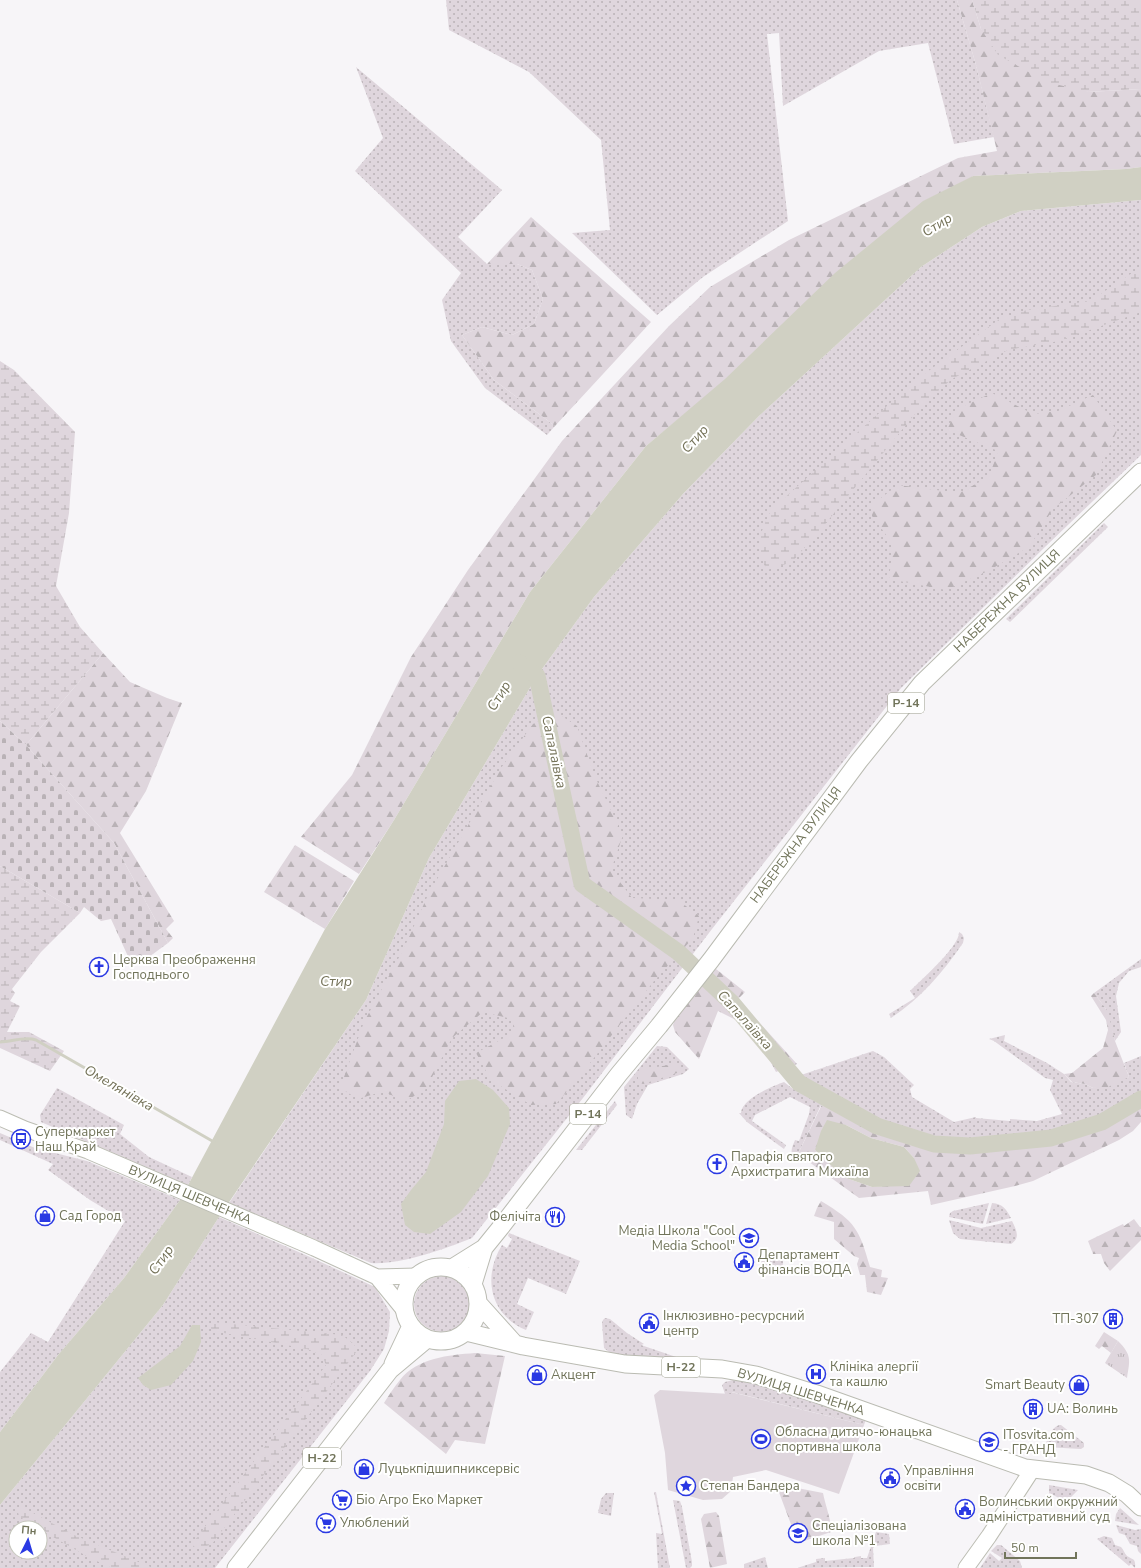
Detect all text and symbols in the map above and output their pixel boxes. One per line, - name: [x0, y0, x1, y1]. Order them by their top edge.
- water label: Стир: [918, 208, 956, 242]
- water label: Стир: [677, 421, 713, 457]
- street label: НАБЕРЕЖНА ВУЛИЦЯ: [950, 545, 1064, 657]
- water label: Стир: [483, 677, 515, 715]
- road number: Р-14: [888, 693, 924, 713]
- water label: Сапалаївка: [537, 714, 571, 790]
- street label: НАБЕРЕЖНА ВУЛИЦЯ: [746, 783, 846, 907]
- place label: Церква Преображення Господнього: [113, 951, 256, 984]
- church icon: Церква Преображення Господнього: [88, 956, 110, 978]
- water label: Стир: [320, 972, 352, 991]
- water label: Сапалаївка: [713, 986, 777, 1054]
- water label: Омелянівка: [81, 1060, 157, 1116]
- road number: Р-14: [570, 1104, 606, 1124]
- place label: Супермаркет Наш Край: [35, 1123, 116, 1156]
- bus stop icon: Супермаркет Наш Край: [10, 1128, 32, 1150]
- place label: Парафія святого Архистратига Михаїла: [731, 1148, 869, 1181]
- church icon: Парафія святого Архистратига Михаїла: [706, 1153, 728, 1175]
- street label: ВУЛИЦЯ ШЕВЧЕНКА: [126, 1161, 255, 1229]
- shop icon: Сад Город: [34, 1205, 56, 1227]
- restaurant icon: Фелічіта: [544, 1206, 566, 1228]
- place label: Сад Город: [59, 1207, 122, 1225]
- place label: Фелічіта: [489, 1208, 541, 1226]
- place label: Медіа Школа "Cool Media School": [618, 1222, 735, 1255]
- school or university icon: Медіа Школа "Cool Media School": [738, 1227, 760, 1249]
- water label: Стир: [144, 1241, 178, 1279]
- place label: Департамент фінансів ВОДА: [758, 1246, 852, 1279]
- public building icon: Департамент фінансів ВОДА: [733, 1251, 755, 1273]
- place label: Інклюзивно-ресурсний центр: [663, 1307, 805, 1340]
- building icon: ТП-307: [1102, 1308, 1124, 1330]
- place label: ТП-307: [1052, 1310, 1099, 1328]
- public building icon: Інклюзивно-ресурсний центр: [638, 1312, 660, 1334]
- road number: Н-22: [662, 1357, 700, 1377]
- place label: Клініка алергії та кашлю: [830, 1358, 919, 1391]
- hospital icon: Клініка алергії та кашлю: [805, 1363, 827, 1385]
- shop icon: Акцент: [526, 1364, 548, 1386]
- street label: ВУЛИЦЯ ШЕВЧЕНКА: [735, 1364, 867, 1420]
- place label: Акцент: [551, 1366, 596, 1384]
- shop icon: Smart Beauty: [1068, 1374, 1090, 1396]
- place label: Smart Beauty: [985, 1376, 1065, 1394]
- building icon: UA: Волинь: [1022, 1398, 1044, 1420]
- place label: UA: Волинь: [1047, 1400, 1118, 1418]
- place label: Обласна дитячо-юнацька спортивна школа: [775, 1423, 932, 1456]
- place label: ITosvita.com - ГРАНД: [1003, 1426, 1075, 1459]
- sports icon: Обласна дитячо-юнацька спортивна школа: [750, 1428, 772, 1450]
- school or university icon: ITosvita.com - ГРАНД: [978, 1431, 1000, 1453]
- road number: Н-22: [303, 1448, 341, 1468]
- shop icon: Луцькпідшипниксервіс: [353, 1458, 375, 1480]
- place label: Луцькпідшипниксервіс: [378, 1460, 519, 1478]
- place label: Управління освіти: [903, 1462, 974, 1495]
- public building icon: Управління освіти: [879, 1467, 901, 1489]
- place icon: Степан Бандера: [675, 1475, 697, 1497]
- place label: Степан Бандера: [700, 1477, 800, 1495]
- supermarket icon: Біо Агро Еко Маркет: [331, 1489, 353, 1511]
- place label: Біо Агро Еко Маркет: [356, 1491, 483, 1509]
- place label: Волинський окружний адміністративний суд: [979, 1493, 1118, 1526]
- public building icon: Волинський окружний адміністративний суд: [954, 1498, 976, 1520]
- supermarket icon: Улюблений: [315, 1512, 337, 1534]
- place label: Улюблений: [339, 1514, 409, 1532]
- place label: Спеціалізована школа №1: [812, 1517, 907, 1550]
- north arrow: [8, 1520, 48, 1560]
- text: Пн: [21, 1522, 37, 1539]
- school or university icon: Спеціалізована школа №1: [787, 1522, 809, 1544]
- scale bar: [1005, 1534, 1076, 1560]
- text: 50 m: [1011, 1540, 1039, 1556]

